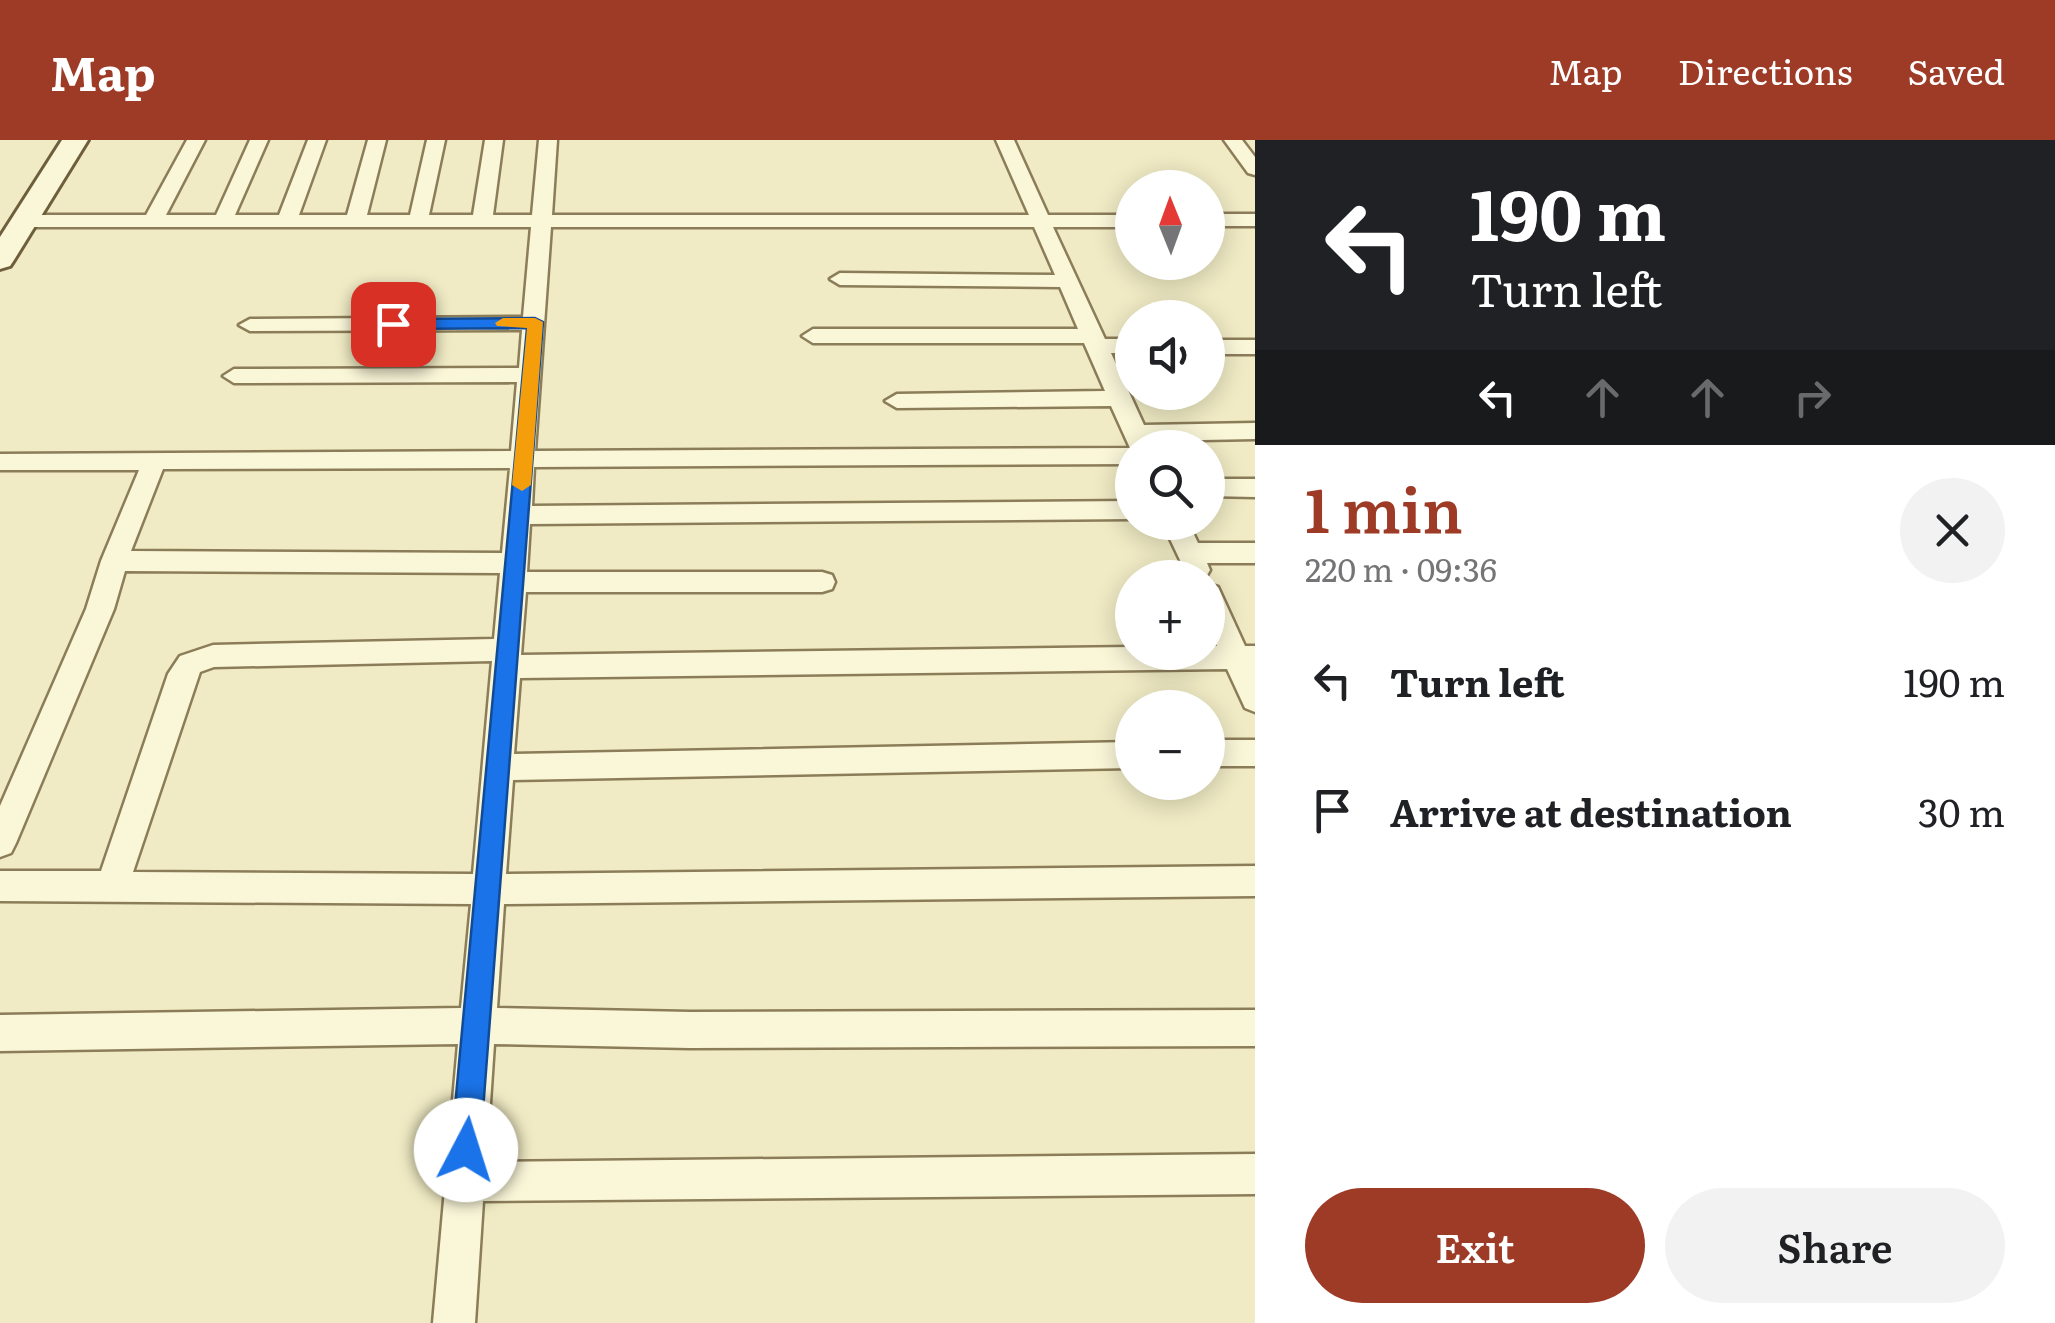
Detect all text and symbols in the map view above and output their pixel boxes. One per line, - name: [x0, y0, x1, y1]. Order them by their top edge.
- text: Map: [50, 35, 156, 106]
- text: Map: [1548, 44, 1623, 96]
- text: Directions: [1678, 44, 1853, 96]
- text: Saved: [1908, 44, 2005, 96]
- text: 190 m: [1470, 159, 1666, 263]
- north arrow: [1115, 170, 1225, 280]
- map controls: [1115, 170, 1225, 800]
- icon: left: [1305, 180, 1435, 310]
- text: Turn left: [1470, 254, 1662, 321]
- pin: [351, 282, 436, 367]
- icon: arrive: [366, 297, 421, 352]
- button: sound: [1115, 300, 1225, 410]
- icon: left: [1470, 370, 1525, 425]
- icon: ahead: [1575, 370, 1630, 425]
- icon: ahead: [1680, 370, 1735, 425]
- icon: right: [1785, 370, 1840, 425]
- button: search: [1115, 430, 1225, 540]
- text: 1 min: [1305, 462, 1463, 551]
- button: close: [1900, 478, 2005, 583]
- text: 220 m · 09:36: [1305, 544, 1497, 592]
- button: +: [1115, 560, 1225, 670]
- text: Turn left: [1390, 652, 1565, 709]
- text: 190 m: [1903, 652, 2005, 709]
- icon: left: [1305, 653, 1360, 708]
- button: −: [1115, 690, 1225, 800]
- text: Arrive at destination: [1390, 782, 1792, 839]
- text: 30 m: [1918, 782, 2005, 839]
- icon: arrive: [1305, 783, 1360, 838]
- position arrow: [414, 1098, 518, 1202]
- button: Exit: [1305, 1188, 1645, 1303]
- button: Share: [1665, 1188, 2005, 1303]

